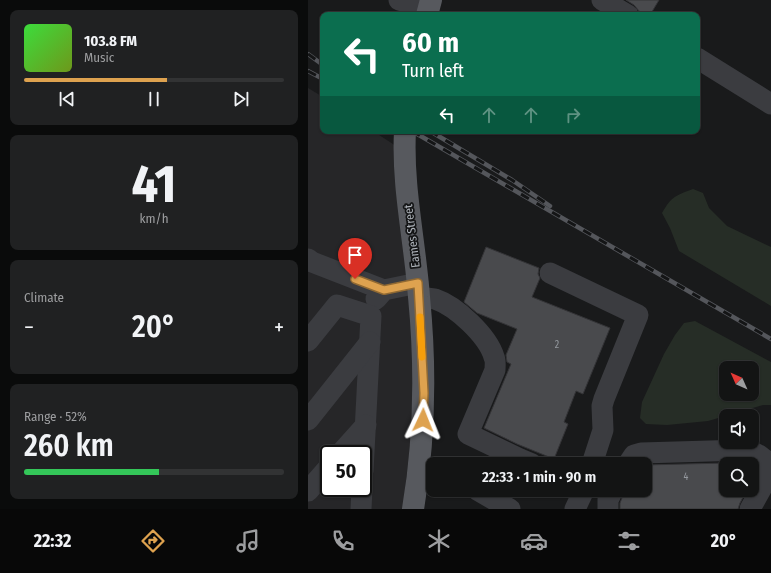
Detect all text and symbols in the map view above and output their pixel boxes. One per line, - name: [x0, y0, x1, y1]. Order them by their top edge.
- text: 60 m: [402, 26, 459, 59]
- icon: left: [336, 28, 388, 80]
- text: 103.8 FM: [84, 32, 137, 50]
- text: Music: [84, 50, 114, 65]
- text: Turn left: [402, 60, 464, 82]
- icon: previous: [56, 88, 78, 110]
- icon: pause: [143, 88, 165, 110]
- icon: next: [230, 88, 252, 110]
- icon: left: [436, 104, 458, 126]
- icon: ahead: [478, 104, 500, 126]
- icon: ahead: [520, 104, 542, 126]
- icon: right: [562, 104, 584, 126]
- text: 41: [131, 153, 177, 216]
- street label: Eames Street: [401, 203, 423, 269]
- text: km/h: [140, 211, 169, 226]
- pin: [338, 238, 372, 279]
- icon: arrive: [344, 244, 366, 266]
- text: Climate: [24, 290, 64, 305]
- text: 20°: [132, 309, 176, 345]
- text: −: [24, 314, 34, 341]
- text: +: [274, 314, 284, 341]
- house number: 2: [555, 339, 560, 351]
- north arrow: [719, 361, 759, 401]
- map controls: [719, 361, 759, 497]
- position arrow: [402, 399, 444, 441]
- text: Range · 52%: [24, 409, 87, 424]
- button: sound: [719, 409, 759, 449]
- text: 260 km: [24, 428, 114, 464]
- speed limit sign: 50: [320, 445, 372, 497]
- button: search: [719, 457, 759, 497]
- text: 22:33 · 1 min · 90 m: [482, 468, 596, 486]
- house number: 4: [684, 471, 689, 483]
- icon: directions: [139, 527, 167, 555]
- icon: music: [234, 527, 262, 555]
- icon: phone: [329, 527, 357, 555]
- icon: climate: [425, 527, 453, 555]
- icon: car: [520, 527, 548, 555]
- icon: filters: [615, 527, 643, 555]
- text: 22:32: [34, 530, 71, 552]
- text: 20°: [711, 530, 737, 552]

